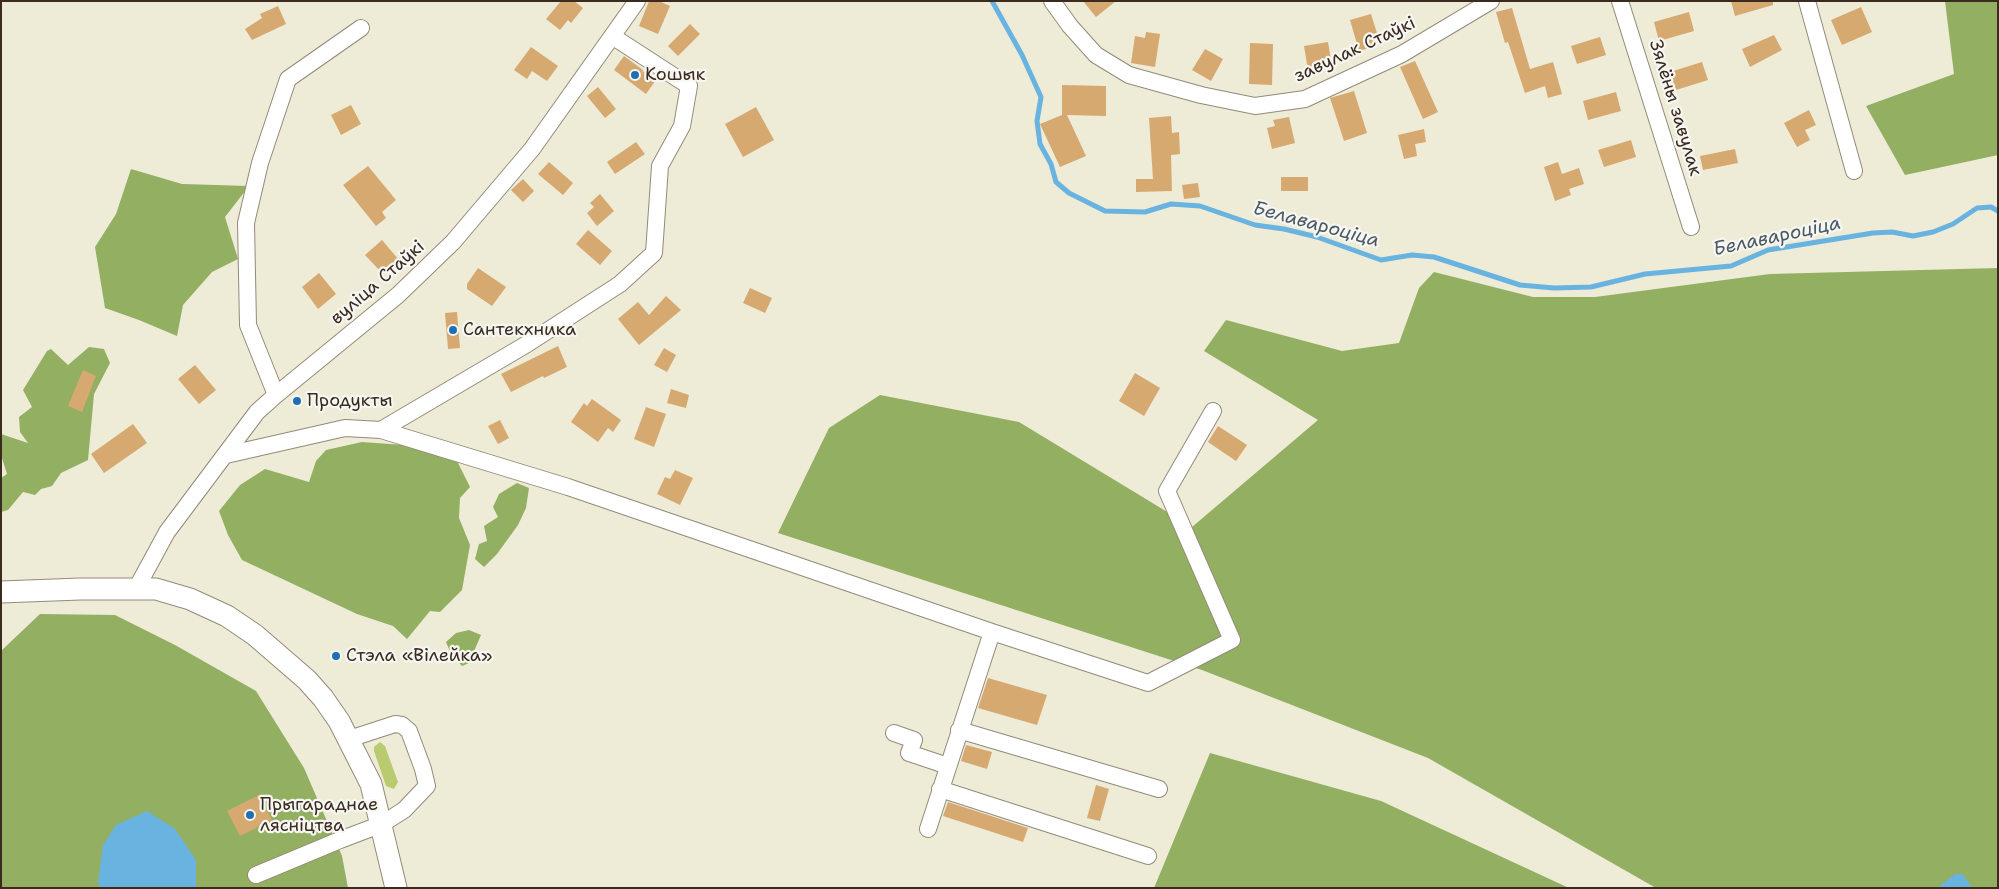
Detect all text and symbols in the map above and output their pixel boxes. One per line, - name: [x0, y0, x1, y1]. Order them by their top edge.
- street label: завулак Стаўкі: [1291, 12, 1419, 88]
- street label: Зялёны завулак: [1644, 37, 1706, 179]
- place label: Кошык: [645, 64, 705, 86]
- marker: Кошык: [629, 69, 641, 81]
- water label: Белавароціца: [1250, 197, 1382, 253]
- water label: Белавароціца: [1711, 212, 1843, 262]
- street label: вуліца Стаўкі: [327, 236, 429, 330]
- place label: Сантекхника: [463, 319, 576, 341]
- marker: Сантекхника: [447, 324, 459, 336]
- place label: Продукты: [307, 390, 393, 412]
- marker: Продукты: [291, 395, 303, 407]
- place label: Стэла «Вілейка»: [346, 645, 492, 667]
- marker: Стэла «Вілейка»: [330, 650, 342, 662]
- place label: Прыгараднае лясніцтва: [260, 794, 378, 836]
- marker: Прыгараднае лясніцтва: [244, 809, 256, 821]

